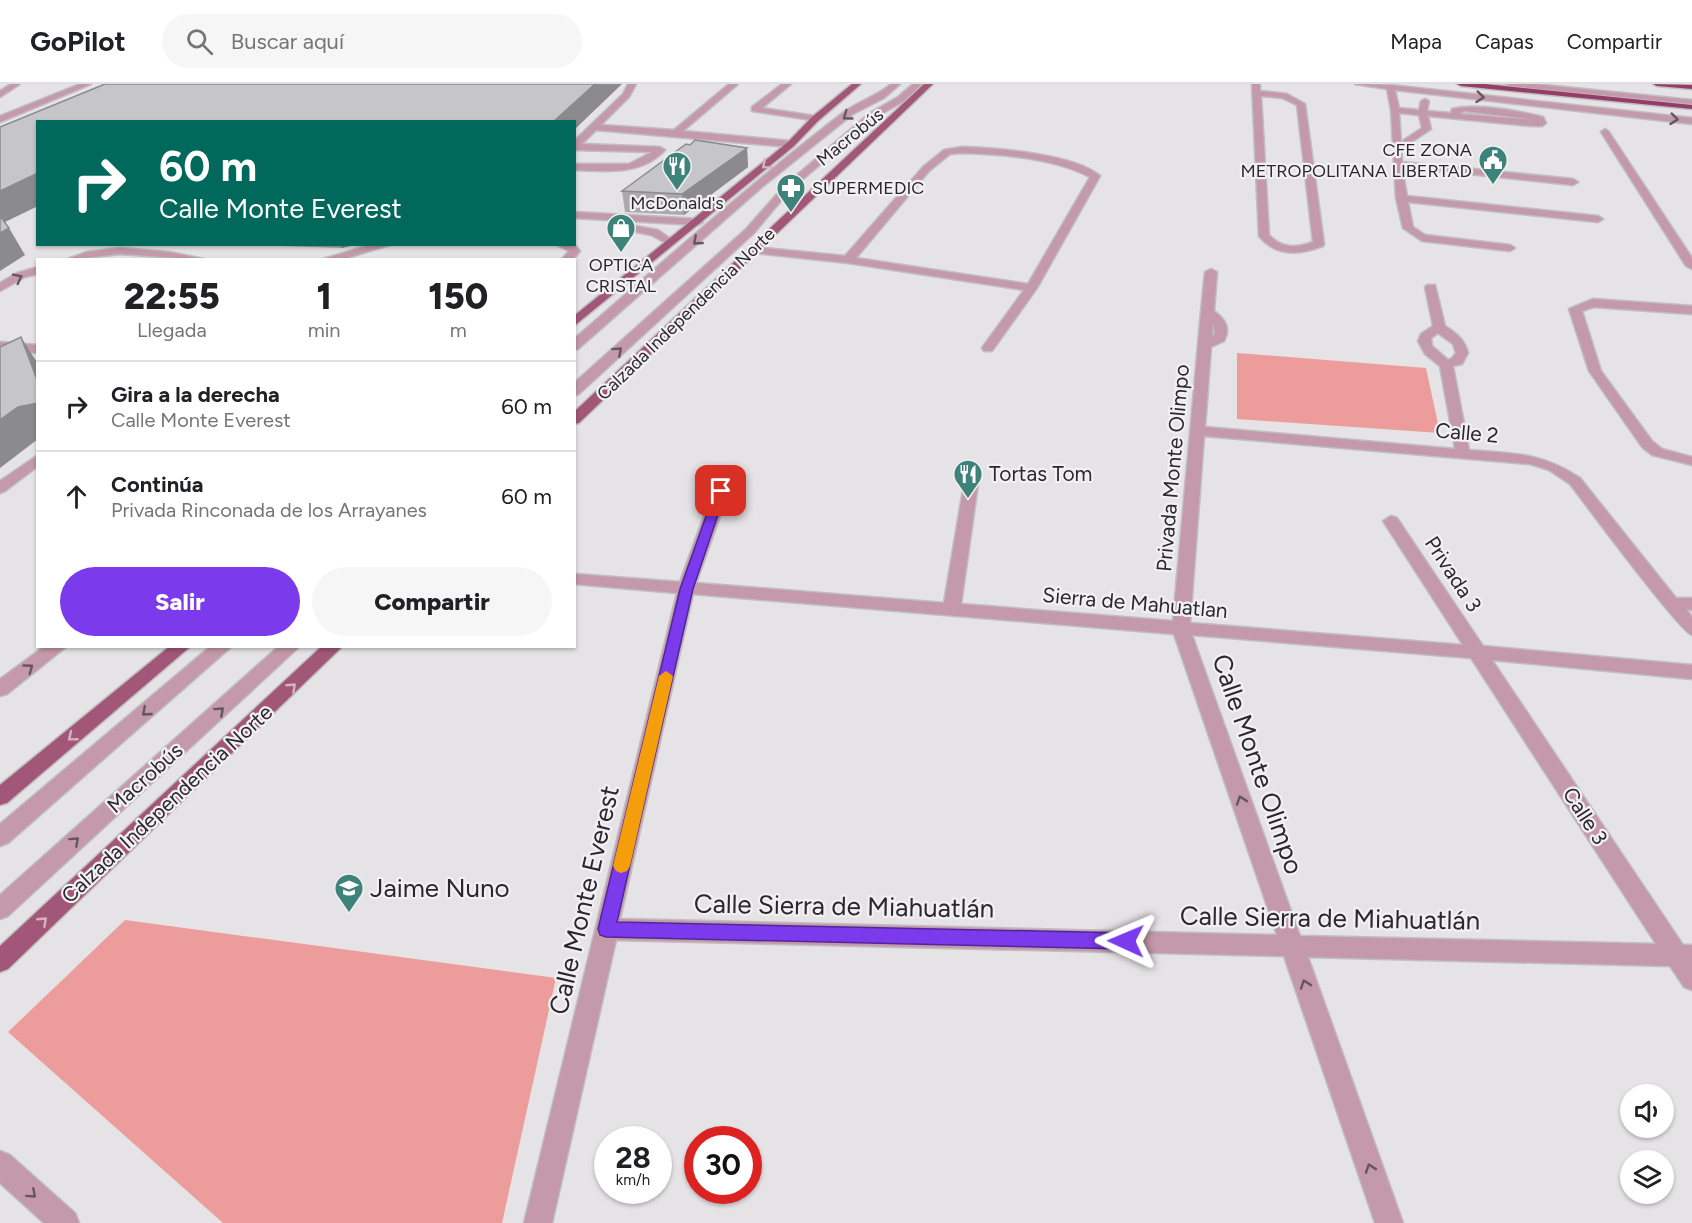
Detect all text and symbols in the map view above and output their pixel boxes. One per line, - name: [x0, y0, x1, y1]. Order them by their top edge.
- search box: [162, 14, 582, 68]
- text: GoPilot: [30, 24, 126, 58]
- icon: search: [183, 25, 216, 58]
- text: Buscar aquí: [231, 28, 344, 55]
- text: Mapa: [1390, 29, 1442, 54]
- text: Capas: [1475, 29, 1534, 54]
- text: Compartir: [1567, 29, 1662, 54]
- one-way arrow: [1476, 90, 1485, 103]
- street label: Macrobús: [812, 103, 888, 171]
- one-way arrow: [842, 108, 853, 119]
- one-way arrow: [1669, 112, 1678, 125]
- place label: CFE ZONA METROPOLITANA LIBERTAD: [1240, 139, 1472, 182]
- text: 60 m: [159, 141, 257, 192]
- icon: right: [60, 144, 138, 222]
- public building icon: CFE ZONA METROPOLITANA LIBERTAD: [1477, 144, 1509, 186]
- restaurant icon: McDonald's: [661, 150, 693, 192]
- one-way arrow: [762, 158, 773, 169]
- pharmacy icon: SUPERMEDIC: [775, 172, 807, 214]
- place label: SUPERMEDIC: [812, 177, 924, 199]
- text: Calle Monte Everest: [159, 192, 402, 225]
- place label: McDonald's: [630, 192, 724, 214]
- shop icon: OPTICA CRISTAL: [605, 212, 637, 254]
- street label: Calzada Independencia Norte: [592, 223, 780, 405]
- one-way arrow: [693, 234, 704, 245]
- place label: OPTICA CRISTAL: [586, 254, 657, 297]
- one-way arrow: [12, 273, 23, 285]
- text: 22:55: [124, 275, 220, 318]
- text: 1: [316, 275, 332, 318]
- text: 150: [428, 275, 488, 318]
- text: Llegada: [137, 318, 207, 342]
- text: min: [308, 318, 341, 342]
- text: m: [450, 318, 467, 342]
- one-way arrow: [611, 347, 622, 358]
- street label: Privada Monte Olimpo: [1151, 363, 1194, 573]
- text: Gira a la derecha: [111, 381, 280, 408]
- icon: right: [60, 390, 93, 423]
- text: 60 m: [501, 393, 552, 420]
- text: Calle Monte Everest: [111, 408, 291, 432]
- street label: Calle 2: [1434, 417, 1500, 448]
- restaurant icon: Tortas Tom: [952, 458, 984, 500]
- place label: Tortas Tom: [989, 461, 1093, 486]
- pin: [695, 465, 746, 516]
- text: Continúa: [111, 471, 204, 498]
- icon: arrive: [704, 474, 737, 507]
- icon: ahead: [60, 480, 93, 513]
- text: 60 m: [501, 483, 552, 510]
- text: Privada Rinconada de los Arrayanes: [111, 498, 427, 522]
- street label: Privada 3: [1420, 531, 1487, 616]
- button: Salir: [60, 567, 300, 636]
- button: Compartir: [312, 567, 552, 636]
- street label: Sierra de Mahuatlan: [1041, 582, 1229, 623]
- street label: Calle Monte Olimpo: [1205, 650, 1311, 878]
- one-way arrow: [22, 664, 33, 675]
- one-way arrow: [285, 683, 295, 694]
- street label: Calzada Independencia Norte: [56, 699, 277, 908]
- one-way arrow: [142, 705, 153, 716]
- one-way arrow: [213, 707, 223, 718]
- one-way arrow: [68, 730, 79, 741]
- street label: Macrobús: [102, 737, 188, 818]
- street label: Calle Monte Everest: [542, 782, 626, 1017]
- street label: Calle 3: [1558, 782, 1613, 849]
- one-way arrow: [1235, 795, 1248, 806]
- one-way arrow: [68, 837, 78, 848]
- school or university icon: Jaime Nuno: [333, 872, 365, 914]
- place label: Jaime Nuno: [370, 872, 510, 904]
- street label: Calle Sierra de Miahuatlán: [694, 887, 994, 925]
- street label: Calle Sierra de Miahuatlán: [1180, 899, 1480, 937]
- position arrow: [1094, 909, 1158, 973]
- one-way arrow: [36, 917, 46, 928]
- one-way arrow: [1300, 979, 1313, 990]
- map controls: [1620, 1084, 1674, 1204]
- button: sound: [1620, 1084, 1674, 1138]
- speed limit sign: 30: [684, 1126, 762, 1204]
- text: 28: [615, 1139, 651, 1176]
- button: layers: [1620, 1150, 1674, 1204]
- one-way arrow: [1364, 1163, 1377, 1174]
- text: km/h: [616, 1171, 650, 1189]
- one-way arrow: [26, 1187, 36, 1198]

